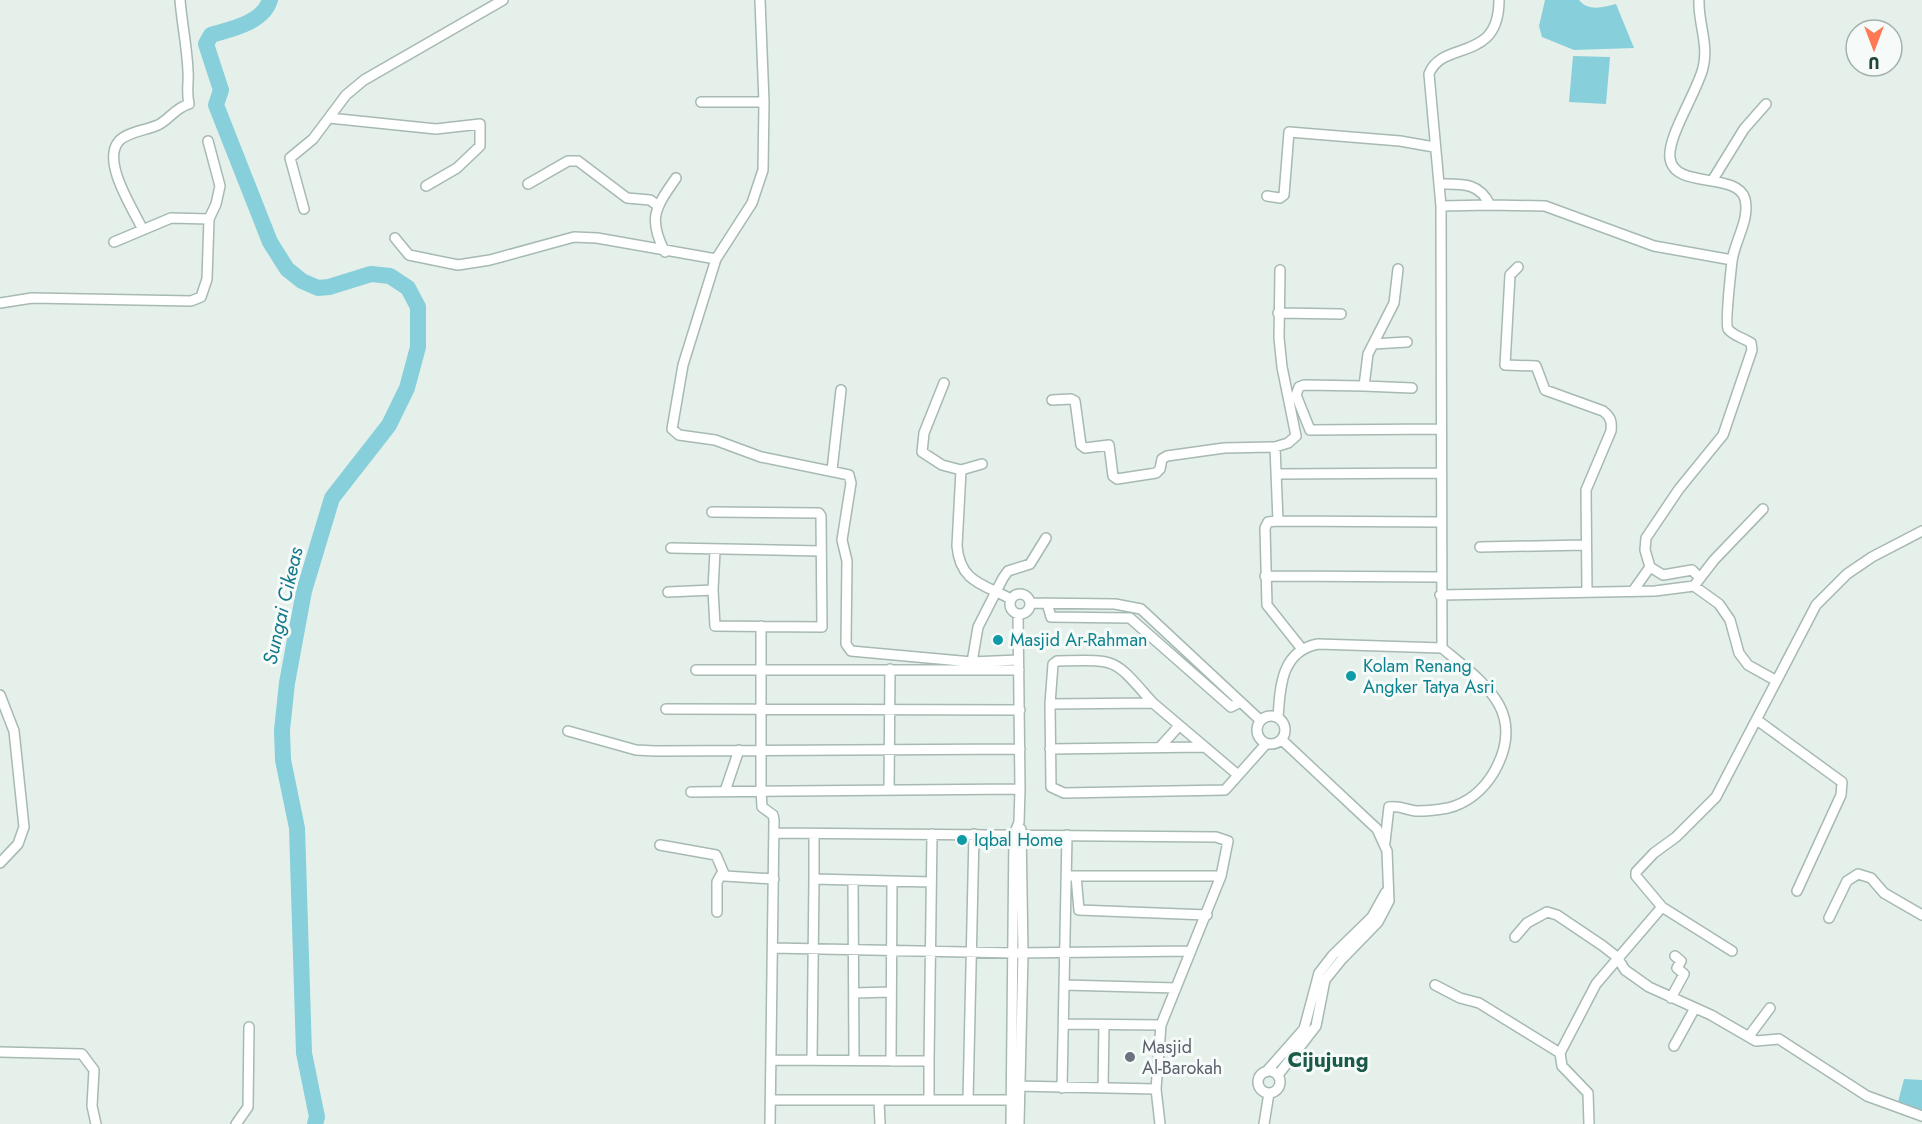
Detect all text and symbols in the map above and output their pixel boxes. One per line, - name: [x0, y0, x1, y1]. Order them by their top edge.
- north arrow: [1844, 18, 1904, 78]
- text: U: [1868, 51, 1880, 74]
- water label: Sungai Cikeas: [255, 544, 311, 668]
- place label: Masjid Ar-Rahman: [1010, 627, 1148, 653]
- marker: Masjid Ar-Rahman: [991, 633, 1005, 647]
- place label: Kolam Renang Angker Tatya Asri: [1363, 653, 1495, 700]
- marker: Kolam Renang Angker Tatya Asri: [1344, 669, 1358, 683]
- place label: Iqbal Home: [974, 827, 1063, 853]
- marker: Iqbal Home: [955, 833, 969, 847]
- place label: Masjid Al-Barokah: [1142, 1034, 1222, 1081]
- district label: Cijujung: [1288, 1045, 1368, 1075]
- marker: Masjid Al-Barokah: [1123, 1050, 1137, 1064]

